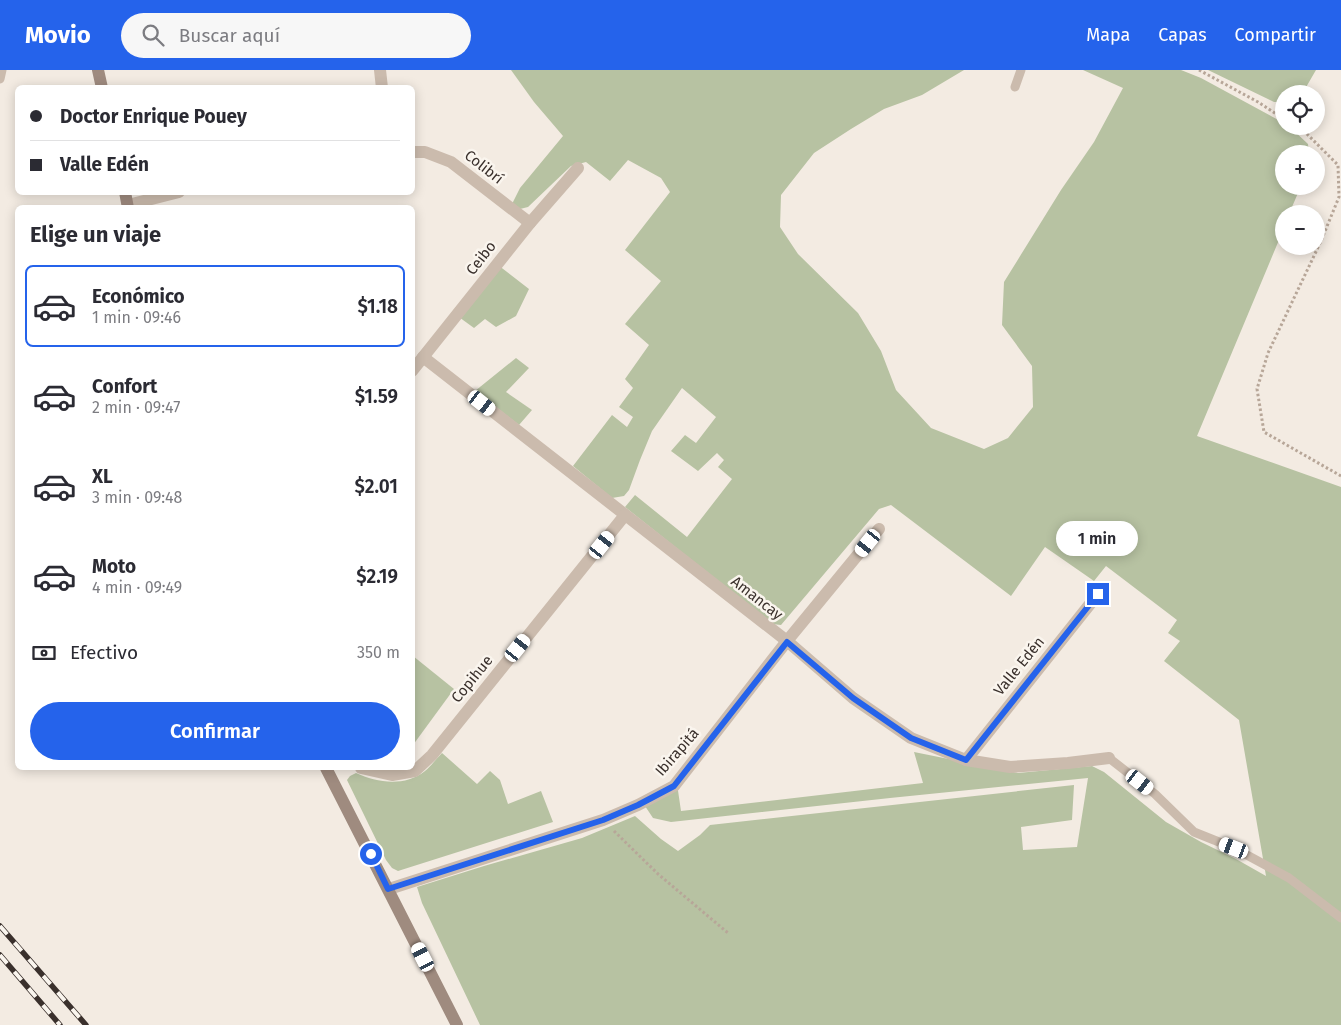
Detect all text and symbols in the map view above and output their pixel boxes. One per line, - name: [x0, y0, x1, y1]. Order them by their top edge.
- search box: [121, 13, 471, 58]
- text: Movio: [25, 21, 91, 49]
- icon: search: [139, 21, 167, 49]
- text: Buscar aquí: [179, 24, 280, 47]
- text: Mapa: [1086, 24, 1130, 46]
- text: Capas: [1158, 24, 1207, 46]
- text: Compartir: [1235, 24, 1316, 46]
- map controls: [1275, 85, 1325, 255]
- button: locate: [1275, 85, 1325, 135]
- text: Doctor Enrique Pouey: [60, 105, 247, 128]
- button: +: [1275, 145, 1325, 195]
- street label: Colibrí: [461, 146, 507, 188]
- text: Valle Edén: [60, 153, 149, 176]
- button: −: [1275, 205, 1325, 255]
- text: Elige un viaje: [30, 221, 161, 248]
- street label: Ceibo: [462, 237, 500, 279]
- icon: car: [32, 284, 77, 329]
- text: Económico: [92, 285, 185, 308]
- text: $1.18: [357, 295, 398, 318]
- text: 1 min · 09:46: [92, 308, 181, 327]
- icon: car: [32, 374, 77, 419]
- text: Confort: [92, 375, 157, 398]
- text: $1.59: [355, 385, 398, 408]
- car: [465, 388, 498, 418]
- text: 2 min · 09:47: [92, 398, 180, 417]
- icon: car: [32, 464, 77, 509]
- text: XL: [92, 465, 113, 488]
- text: $2.01: [355, 475, 398, 498]
- text: 3 min · 09:48: [92, 488, 182, 507]
- callout: 1 min: [1057, 522, 1139, 556]
- car: [852, 527, 883, 559]
- car: [586, 529, 617, 561]
- text: 1 min: [1078, 529, 1116, 548]
- icon: car: [32, 554, 77, 599]
- text: Moto: [92, 555, 136, 578]
- text: $2.19: [356, 565, 398, 588]
- street label: Amancay: [728, 572, 787, 624]
- text: 4 min · 09:49: [92, 578, 182, 597]
- route end: [1087, 583, 1109, 605]
- car: [502, 632, 533, 664]
- street label: Valle Edén: [990, 633, 1048, 699]
- icon: cash: [30, 639, 58, 667]
- text: Efectivo: [70, 641, 138, 664]
- text: 350 m: [357, 643, 400, 662]
- street label: Copihue: [447, 652, 497, 706]
- button: Confirmar: [30, 702, 400, 760]
- street label: Ibirapitá: [651, 724, 703, 780]
- car: [1123, 767, 1156, 797]
- car: [1217, 836, 1250, 860]
- route start: [360, 843, 382, 865]
- car: [409, 940, 436, 974]

